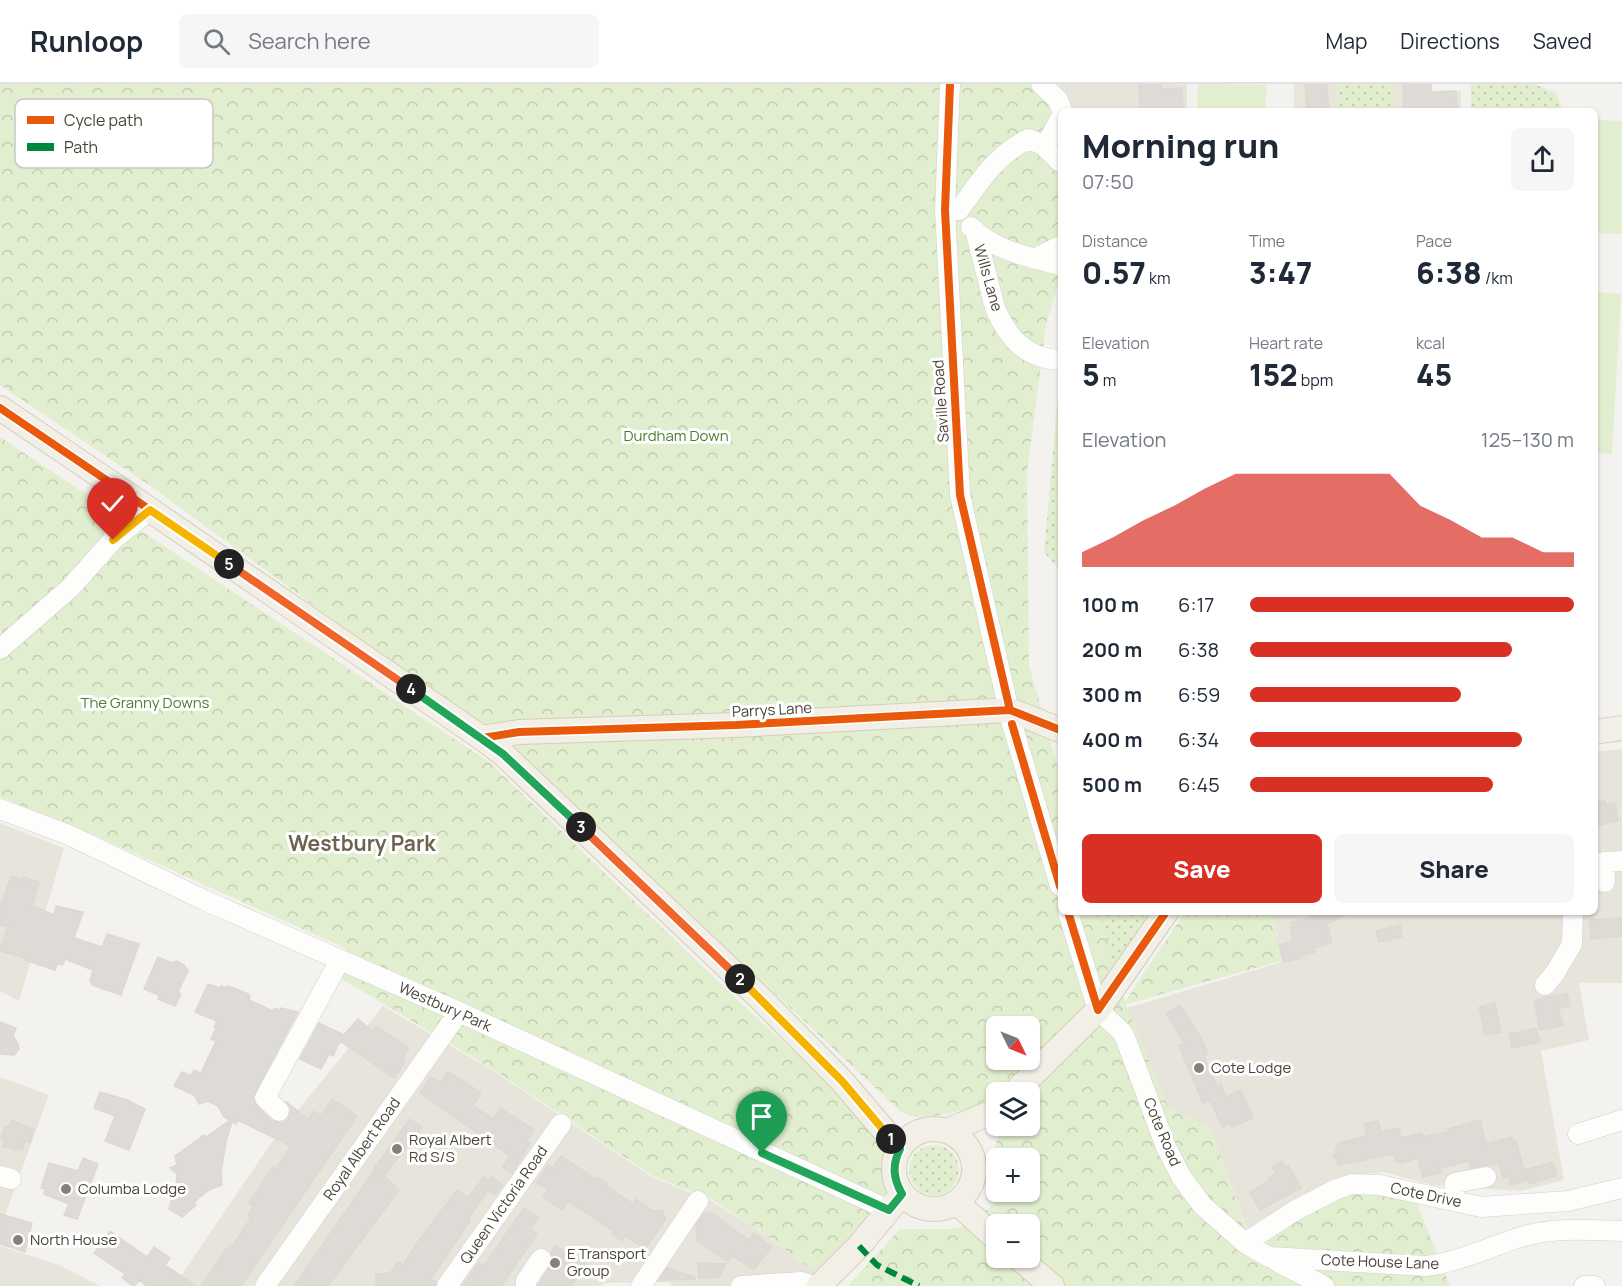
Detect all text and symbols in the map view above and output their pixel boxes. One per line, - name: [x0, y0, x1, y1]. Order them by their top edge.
- search box: [179, 14, 599, 68]
- text: Runloop: [30, 22, 143, 60]
- icon: search: [200, 25, 233, 58]
- text: Search here: [248, 26, 371, 56]
- text: Map: [1326, 27, 1367, 55]
- text: Directions: [1400, 27, 1500, 55]
- text: Saved: [1533, 27, 1592, 55]
- legend: [15, 99, 213, 168]
- text: Cycle path: [64, 109, 143, 131]
- text: Morning run: [1082, 123, 1279, 168]
- button: share: [1511, 128, 1574, 191]
- text: Path: [64, 136, 98, 158]
- text: 07:50: [1082, 168, 1134, 195]
- text: Distance: [1082, 230, 1148, 252]
- text: Time: [1249, 230, 1285, 252]
- text: Pace: [1416, 230, 1452, 252]
- street label: Wills Lane: [969, 242, 1008, 314]
- text: 0.57: [1082, 252, 1146, 293]
- text: 3:47: [1249, 252, 1312, 293]
- text: 6:38: [1416, 252, 1482, 293]
- text: km: [1146, 267, 1171, 289]
- text: /km: [1482, 267, 1513, 289]
- text: Elevation: [1082, 332, 1150, 354]
- text: Heart rate: [1249, 332, 1323, 354]
- text: kcal: [1416, 332, 1445, 354]
- text: 5: [1082, 354, 1100, 395]
- text: 152: [1249, 354, 1298, 395]
- text: 45: [1416, 354, 1452, 395]
- street label: Saville Road: [927, 359, 954, 443]
- text: m: [1100, 369, 1116, 391]
- text: bpm: [1298, 369, 1333, 391]
- park label: Durdham Down: [623, 425, 729, 446]
- text: Elevation: [1082, 426, 1166, 453]
- text: 125–130 m: [1481, 426, 1574, 453]
- pin: [87, 478, 138, 540]
- icon: check: [96, 487, 129, 520]
- pin: 5: [214, 549, 244, 579]
- text: 5: [224, 553, 234, 575]
- text: 100 m: [1082, 591, 1139, 618]
- text: 6:17: [1178, 591, 1214, 618]
- text: 200 m: [1082, 636, 1142, 663]
- text: 6:38: [1178, 636, 1219, 663]
- pin: 4: [396, 674, 426, 704]
- text: 4: [406, 678, 416, 700]
- text: 300 m: [1082, 681, 1142, 708]
- text: 6:59: [1178, 681, 1220, 708]
- park label: The Granny Downs: [80, 692, 210, 713]
- street label: Parrys Lane: [731, 697, 813, 722]
- text: 400 m: [1082, 726, 1142, 753]
- text: 6:34: [1178, 726, 1219, 753]
- text: 500 m: [1082, 771, 1142, 798]
- text: 6:45: [1178, 771, 1220, 798]
- pin: 3: [566, 812, 596, 842]
- text: 3: [576, 816, 586, 838]
- district label: Westbury Park: [288, 829, 436, 857]
- button: Save: [1082, 834, 1322, 903]
- button: Share: [1334, 834, 1574, 903]
- pin: 2: [725, 964, 755, 994]
- text: 2: [735, 968, 745, 990]
- street label: Westbury Park: [395, 977, 496, 1037]
- north arrow: [986, 1016, 1040, 1070]
- map controls: [986, 1016, 1040, 1268]
- place label: Cote Lodge: [1211, 1057, 1291, 1078]
- marker: Cote Lodge: [1192, 1061, 1206, 1075]
- button: layers: [986, 1082, 1040, 1136]
- pin: [736, 1091, 787, 1153]
- street label: Royal Albert Road: [318, 1093, 405, 1204]
- street label: Cote Road: [1139, 1094, 1186, 1169]
- icon: arrive: [745, 1100, 778, 1133]
- pin: 1: [876, 1124, 906, 1154]
- text: 1: [887, 1128, 895, 1150]
- place label: Royal Albert Rd S/S: [409, 1129, 492, 1167]
- street label: Queen Victoria Road: [455, 1141, 552, 1268]
- marker: Royal Albert Rd S/S: [390, 1142, 404, 1156]
- button: +: [986, 1148, 1040, 1202]
- street label: Cote Drive: [1389, 1177, 1464, 1212]
- place label: Columba Lodge: [78, 1178, 186, 1199]
- marker: Columba Lodge: [59, 1182, 73, 1196]
- button: −: [986, 1214, 1040, 1268]
- place label: North House: [30, 1229, 117, 1250]
- marker: North House: [11, 1233, 25, 1247]
- place label: E Transport Group: [567, 1243, 646, 1281]
- street label: Cote House Lane: [1320, 1249, 1440, 1274]
- marker: E Transport Group: [548, 1256, 562, 1270]

